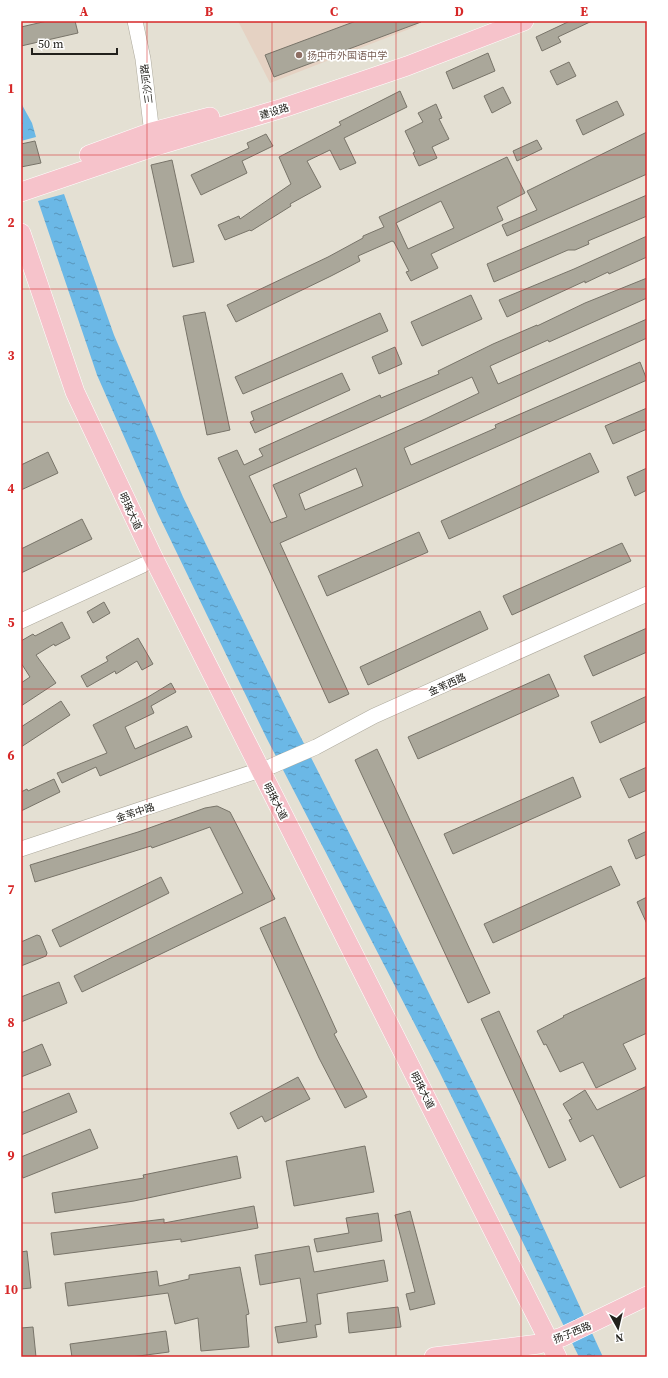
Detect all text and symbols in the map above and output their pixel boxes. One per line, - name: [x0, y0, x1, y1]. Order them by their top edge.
- text: A: [80, 3, 89, 20]
- text: B: [205, 3, 214, 20]
- text: C: [330, 3, 338, 20]
- text: D: [454, 3, 464, 20]
- text: E: [580, 3, 588, 20]
- scale bar: [32, 30, 117, 56]
- text: 50 m: [38, 36, 64, 52]
- place label: 扬中市外国语中学: [307, 49, 387, 62]
- marker: 扬中市外国语中学: [294, 50, 304, 60]
- street label: 三沙河路: [138, 63, 155, 105]
- text: 1: [7, 80, 15, 97]
- street label: 建设路: [258, 101, 290, 122]
- text: 2: [7, 214, 15, 231]
- text: 3: [7, 347, 15, 364]
- text: 4: [7, 480, 15, 497]
- street label: 明珠大道: [116, 490, 145, 532]
- text: 5: [7, 614, 15, 631]
- street label: 金苇西路: [426, 670, 468, 699]
- text: 6: [7, 747, 15, 764]
- street label: 明珠大道: [261, 780, 290, 822]
- street label: 金苇中路: [114, 800, 156, 825]
- text: 7: [7, 881, 15, 898]
- text: 8: [7, 1014, 15, 1031]
- street label: 明珠大道: [408, 1069, 437, 1111]
- text: 9: [7, 1147, 15, 1164]
- text: 10: [4, 1281, 18, 1298]
- north arrow: [598, 1308, 638, 1348]
- street label: 扬子西路: [551, 1319, 593, 1346]
- text: N: [614, 1329, 624, 1345]

